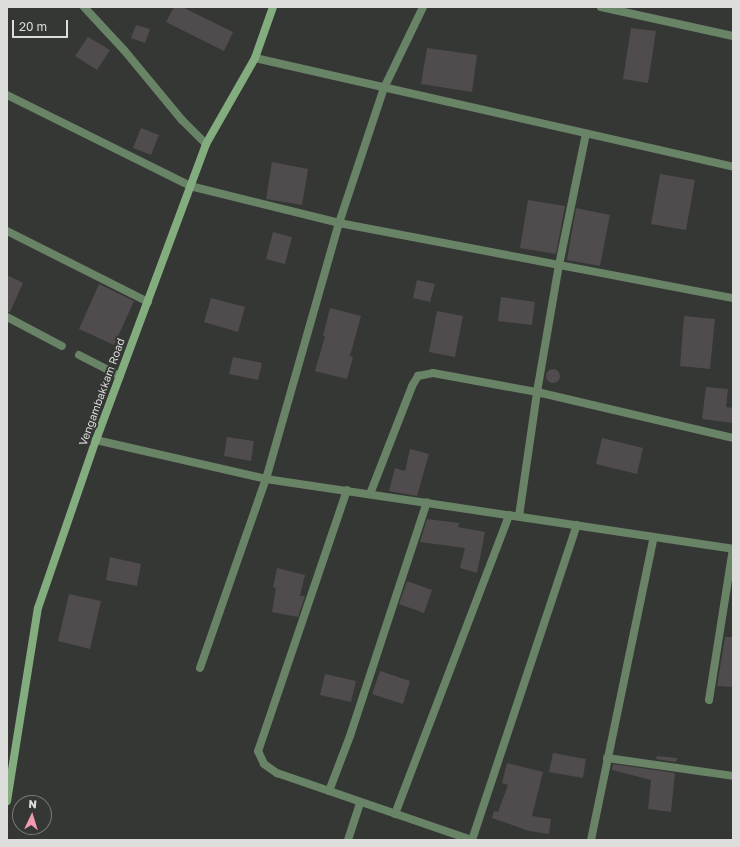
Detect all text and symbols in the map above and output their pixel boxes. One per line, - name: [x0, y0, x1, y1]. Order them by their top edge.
- scale bar: [14, 12, 70, 38]
- text: 20 m: [19, 19, 47, 34]
- street label: Vengambakkam Road: [76, 336, 128, 448]
- north arrow: [12, 795, 52, 835]
- text: N: [28, 797, 37, 810]

